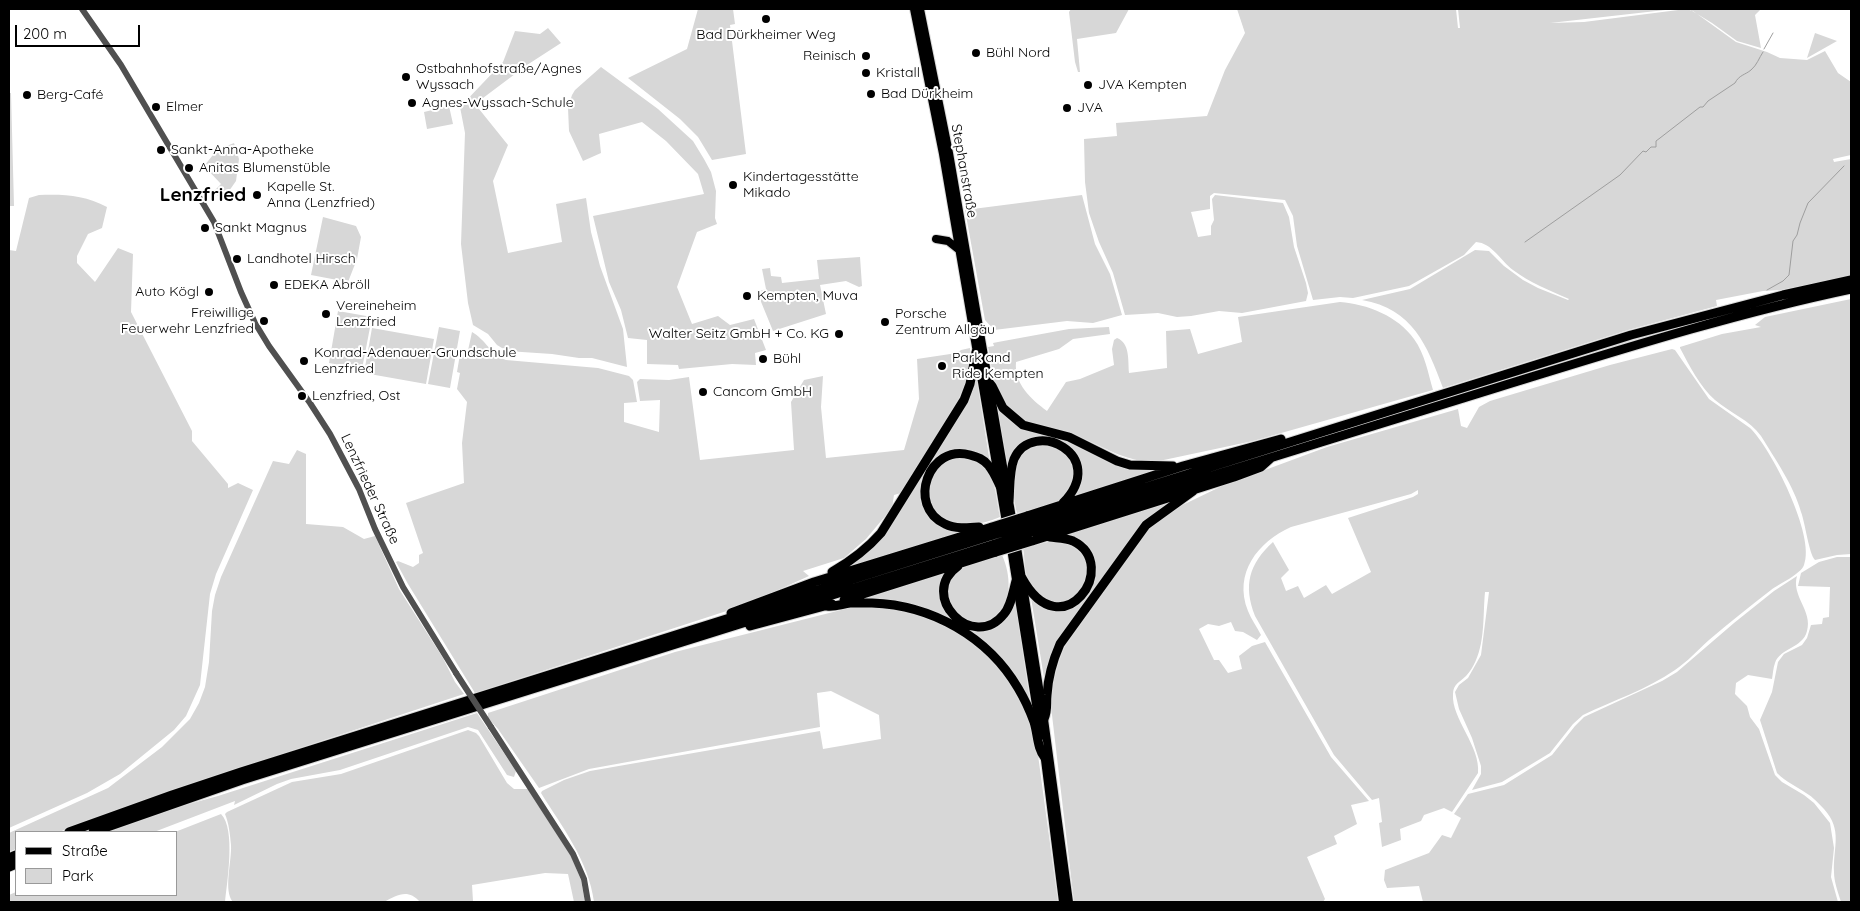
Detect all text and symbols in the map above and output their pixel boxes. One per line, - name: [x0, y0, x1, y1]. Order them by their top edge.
- marker: Bad Dürkheimer Weg: [760, 13, 772, 25]
- scale bar: [18, 15, 142, 47]
- text: 200 m: [23, 24, 67, 43]
- place label: Bad Dürkheimer Weg: [696, 27, 836, 43]
- place label: Bühl Nord: [986, 45, 1050, 61]
- marker: Bühl Nord: [970, 47, 982, 59]
- place label: Reinisch: [803, 48, 856, 64]
- marker: Reinisch: [860, 50, 872, 62]
- place label: Ostbahnhofstraße/Agnes Wyssach: [416, 61, 582, 94]
- place label: Kristall: [876, 65, 920, 81]
- marker: Kristall: [860, 67, 872, 79]
- marker: Ostbahnhofstraße/Agnes Wyssach: [400, 71, 412, 83]
- place label: JVA Kempten: [1098, 77, 1187, 93]
- marker: JVA Kempten: [1082, 79, 1094, 91]
- place label: Bad Dürkheim: [881, 86, 973, 102]
- place label: Berg-Café: [37, 87, 103, 103]
- marker: Bad Dürkheim: [865, 88, 877, 100]
- marker: Berg-Café: [21, 89, 33, 101]
- place label: Agnes-Wyssach-Schule: [422, 95, 574, 111]
- marker: Agnes-Wyssach-Schule: [406, 97, 418, 109]
- place label: Elmer: [166, 99, 203, 115]
- place label: JVA: [1077, 100, 1103, 116]
- marker: Elmer: [150, 101, 162, 113]
- marker: JVA: [1061, 102, 1073, 114]
- street label: Stephanstraße: [947, 123, 981, 219]
- place label: Sankt-Anna-Apotheke: [171, 142, 314, 158]
- marker: Sankt-Anna-Apotheke: [155, 144, 167, 156]
- place label: Anitas Blumenstüble: [199, 160, 330, 176]
- marker: Anitas Blumenstüble: [183, 162, 195, 174]
- place label: Kindertagesstätte Mikado: [743, 169, 859, 202]
- place label: Kapelle St. Anna (Lenzfried): [267, 179, 375, 212]
- marker: Kindertagesstätte Mikado: [727, 179, 739, 191]
- district label: Lenzfried: [160, 184, 246, 206]
- marker: Kapelle St. Anna (Lenzfried): [251, 189, 263, 201]
- place label: Sankt Magnus: [215, 220, 307, 236]
- marker: Sankt Magnus: [199, 222, 211, 234]
- place label: Landhotel Hirsch: [247, 251, 356, 267]
- marker: Landhotel Hirsch: [231, 253, 243, 265]
- place label: EDEKA Abröll: [284, 277, 370, 293]
- marker: EDEKA Abröll: [268, 279, 280, 291]
- place label: Auto Kögl: [135, 284, 199, 300]
- marker: Auto Kögl: [203, 286, 215, 298]
- place label: Kempten, Muva: [757, 288, 858, 304]
- marker: Kempten, Muva: [741, 290, 753, 302]
- place label: Vereineheim Lenzfried: [336, 298, 417, 331]
- place label: Freiwillige Feuerwehr Lenzfried: [121, 305, 254, 338]
- place label: Porsche Zentrum Allgäu: [895, 306, 995, 338]
- marker: Vereineheim Lenzfried: [320, 308, 332, 320]
- marker: Freiwillige Feuerwehr Lenzfried: [258, 315, 270, 327]
- marker: Porsche Zentrum Allgäu: [879, 316, 891, 328]
- place label: Walter Seitz GmbH + Co. KG: [649, 326, 829, 342]
- marker: Walter Seitz GmbH + Co. KG: [833, 328, 845, 340]
- place label: Konrad-Adenauer-Grundschule Lenzfried: [314, 345, 516, 378]
- place label: Park and Ride Kempten: [952, 350, 1044, 382]
- place label: Bühl: [773, 351, 801, 367]
- marker: Bühl: [757, 353, 769, 365]
- marker: Konrad-Adenauer-Grundschule Lenzfried: [298, 355, 310, 367]
- marker: Park and Ride Kempten: [936, 360, 948, 372]
- place label: Cancom GmbH: [713, 384, 812, 400]
- marker: Cancom GmbH: [697, 386, 709, 398]
- place label: Lenzfried, Ost: [312, 388, 401, 404]
- marker: Lenzfried, Ost: [296, 390, 308, 402]
- street label: Lenzfrieder Straße: [337, 431, 403, 547]
- legend: [15, 831, 178, 896]
- text: Straße: [62, 841, 108, 860]
- text: Park: [62, 866, 94, 885]

